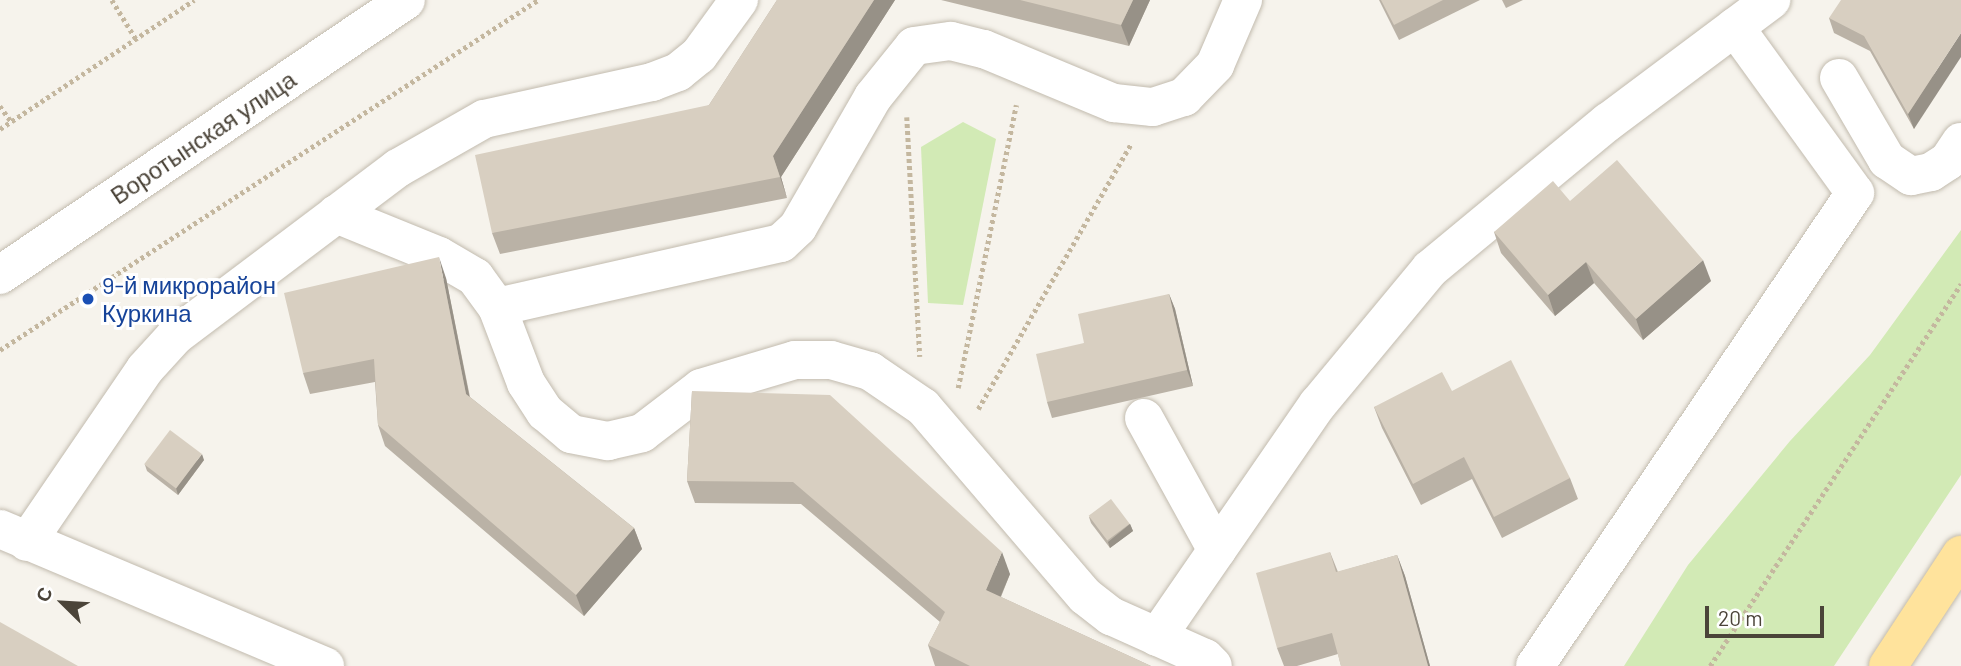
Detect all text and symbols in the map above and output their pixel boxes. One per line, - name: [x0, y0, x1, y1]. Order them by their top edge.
- street label: Воротынская улица: [105, 64, 301, 210]
- place label: 9-й микрорайон Куркина: [102, 271, 276, 327]
- marker: 9-й микрорайон Куркина: [80, 291, 96, 307]
- north arrow: [28, 568, 98, 638]
- text: С: [30, 583, 57, 605]
- scale bar: [1709, 592, 1828, 636]
- text: 20 m: [1718, 605, 1763, 630]

